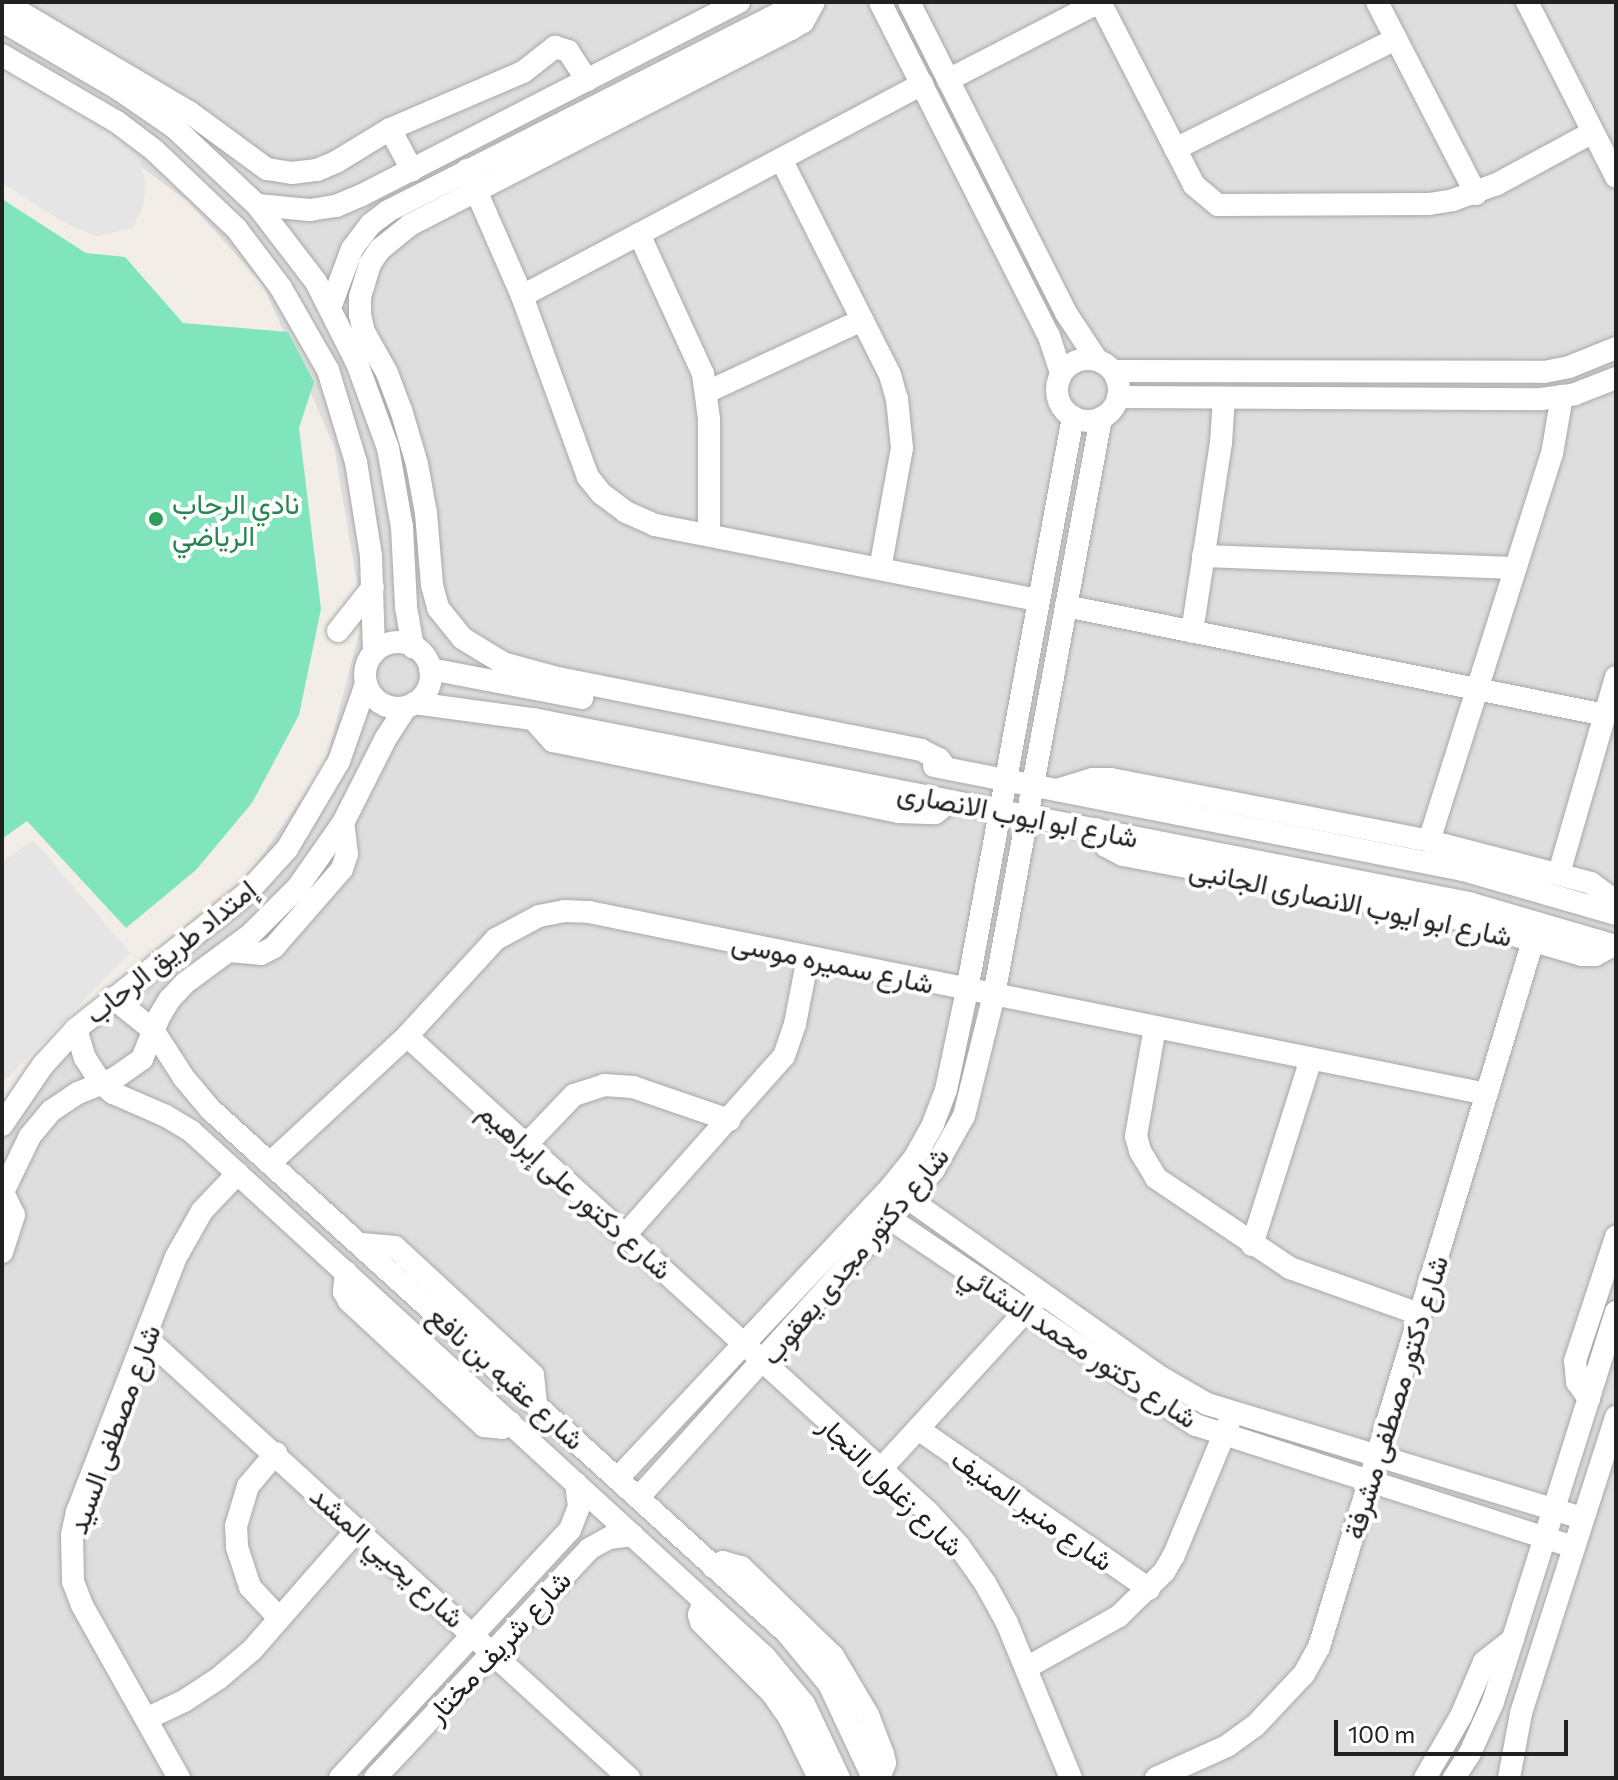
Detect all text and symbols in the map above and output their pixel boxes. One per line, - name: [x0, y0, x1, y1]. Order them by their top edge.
- place label: نادي الرحاب الرياضي: [172, 486, 300, 552]
- marker: نادي الرحاب الرياضي: [147, 510, 165, 528]
- street label: شارع ابو ايوب الانصارى: [895, 774, 1141, 854]
- street label: شارع ابو ايوب الانصارى الجانبى: [1187, 851, 1515, 953]
- street label: إمتداد طريق الرحاب: [78, 872, 262, 1030]
- street label: شارع سميره موسى: [729, 924, 937, 1000]
- street label: شارع دكتور على إبراهيم: [472, 1094, 680, 1286]
- street label: شارع دكتور مجدى يعقوب: [753, 1139, 955, 1371]
- street label: شارع دكتور مصطفى مشرفة: [1336, 1251, 1454, 1543]
- street label: شارع دكتور محمد النشائي: [954, 1256, 1204, 1434]
- street label: شارع عقبه بن نافع: [422, 1298, 592, 1456]
- street label: شارع مصطفى السيد: [60, 1320, 166, 1538]
- street label: شارع زغلول النجار: [813, 1408, 971, 1562]
- street label: شارع منير المنيف: [946, 1441, 1120, 1577]
- street label: شارع يحيي المشد: [304, 1478, 472, 1634]
- street label: شارع شريف مختار: [419, 1563, 577, 1729]
- scale bar: [1338, 1704, 1572, 1754]
- text: 100 m: [1348, 1719, 1415, 1748]

